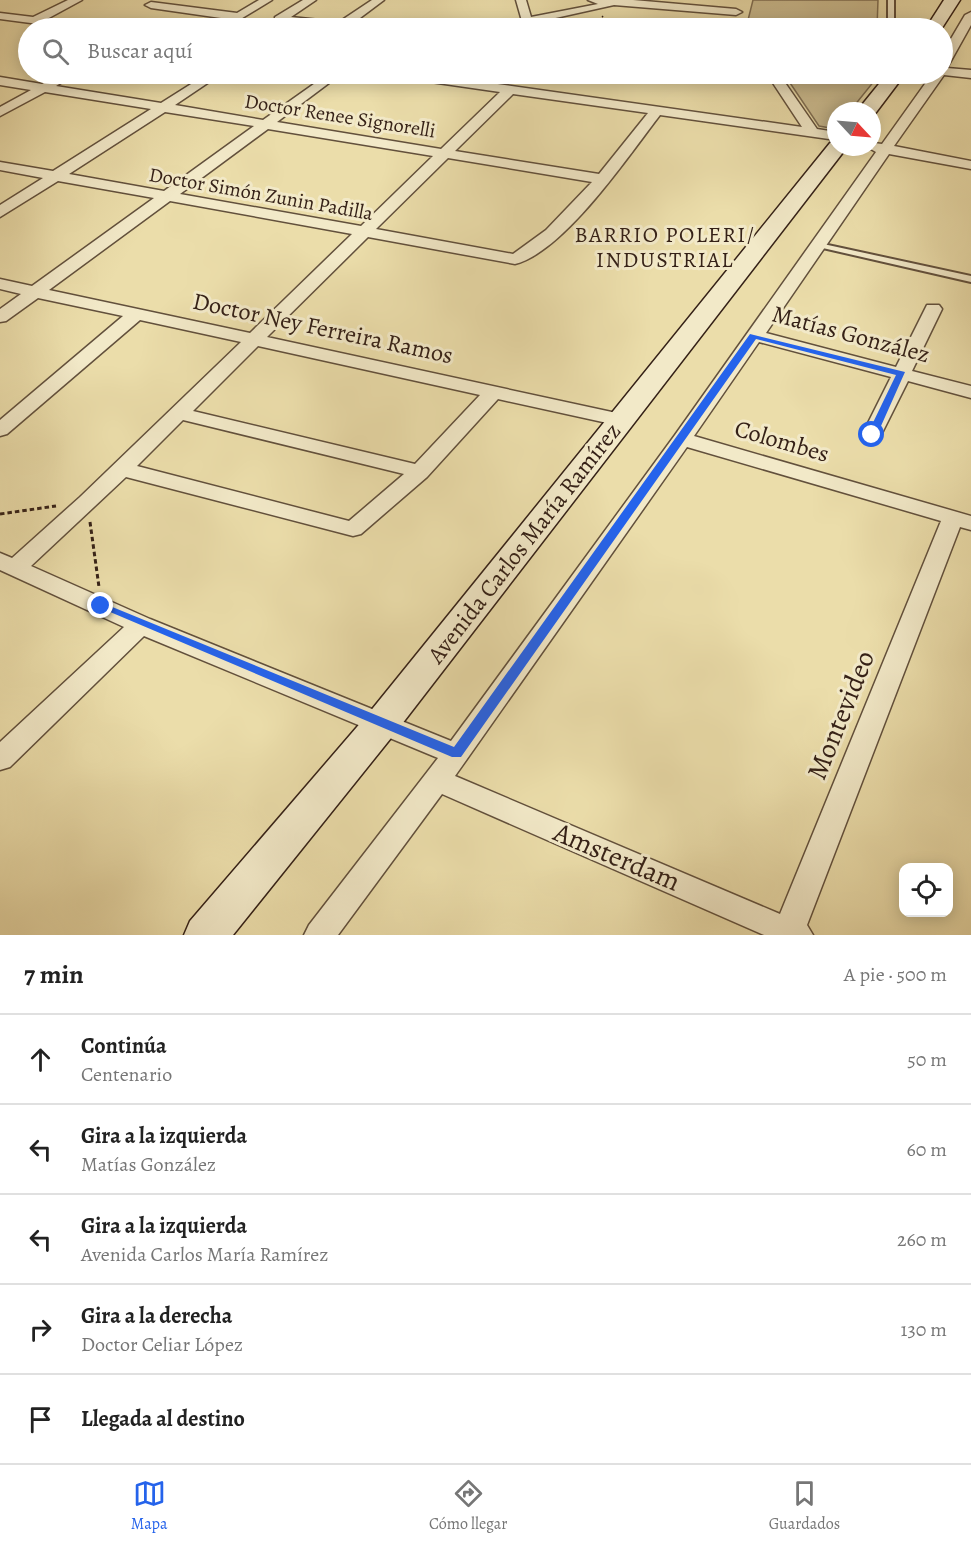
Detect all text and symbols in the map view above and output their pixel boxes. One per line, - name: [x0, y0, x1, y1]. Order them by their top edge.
- search box: [18, 18, 953, 84]
- icon: search: [39, 35, 72, 68]
- text: Buscar aquí: [87, 36, 193, 66]
- street label: Doctor Renee Signorelli: [243, 88, 437, 144]
- north arrow: [827, 102, 881, 156]
- street label: Doctor Simón Zunin Padilla: [147, 161, 376, 227]
- district label: BARRIO POLERI/ INDUSTRIAL: [574, 220, 756, 275]
- street label: Doctor Ney Ferreira Ramos: [190, 285, 456, 371]
- street label: Matías González: [769, 298, 933, 370]
- street label: Colombes: [731, 412, 833, 470]
- street label: Avenida Carlos María Ramírez: [419, 416, 628, 671]
- route start: [858, 421, 884, 447]
- route end: [87, 592, 113, 618]
- street label: Montevideo: [798, 645, 884, 785]
- street label: Amsterdam: [547, 813, 686, 901]
- map controls: [899, 863, 953, 917]
- button: locate: [899, 863, 953, 917]
- text: 7 min: [24, 957, 84, 992]
- text: A pie · 500 m: [844, 961, 947, 988]
- text: Continúa: [81, 1031, 167, 1061]
- icon: ahead: [24, 1043, 57, 1076]
- text: 50 m: [907, 1046, 947, 1073]
- text: Centenario: [81, 1061, 172, 1088]
- text: Gira a la izquierda: [81, 1121, 247, 1151]
- icon: left: [24, 1133, 57, 1166]
- text: 60 m: [907, 1136, 947, 1163]
- text: Matías González: [81, 1151, 216, 1178]
- text: Gira a la izquierda: [81, 1211, 247, 1241]
- icon: left: [24, 1223, 57, 1256]
- text: 260 m: [897, 1226, 947, 1253]
- text: Avenida Carlos María Ramírez: [81, 1241, 328, 1268]
- text: Gira a la derecha: [81, 1301, 232, 1331]
- icon: right: [24, 1313, 57, 1346]
- text: 130 m: [901, 1316, 947, 1343]
- text: Doctor Celiar López: [81, 1331, 243, 1358]
- icon: arrive: [24, 1403, 57, 1436]
- text: Llegada al destino: [81, 1404, 245, 1434]
- tab: Mapa: [131, 1477, 168, 1535]
- tab: Cómo llegar: [429, 1477, 507, 1535]
- tab: Guardados: [769, 1477, 840, 1535]

